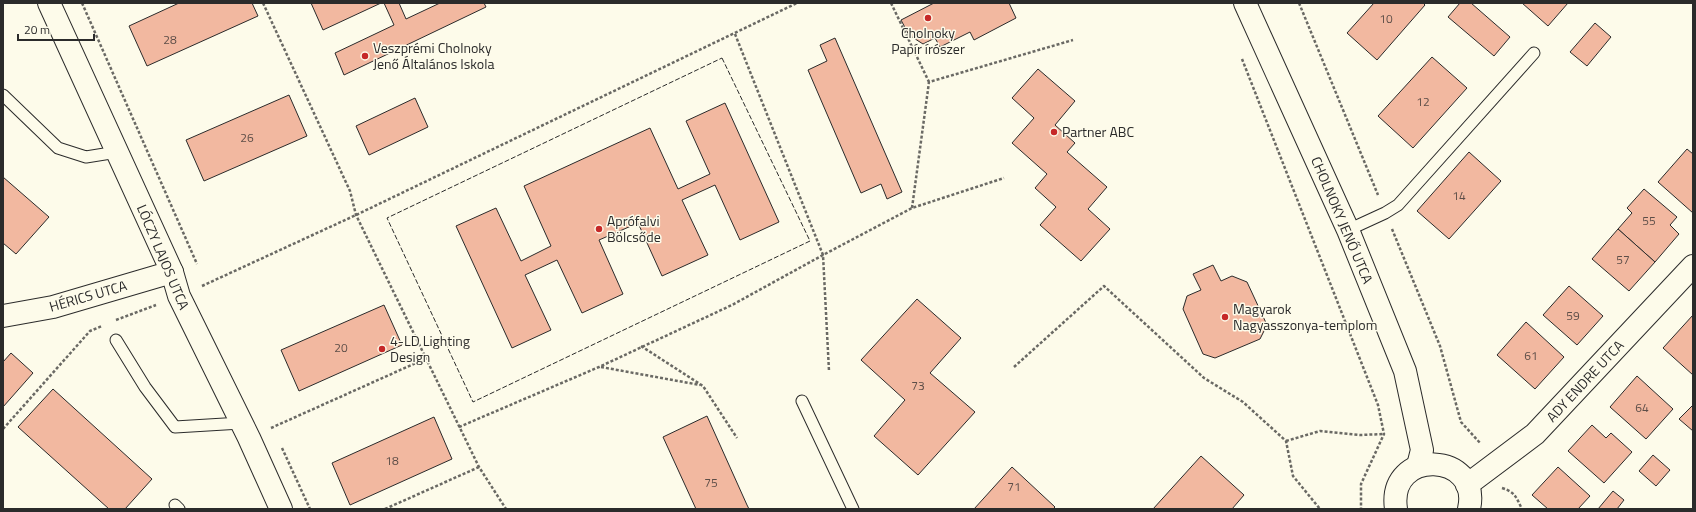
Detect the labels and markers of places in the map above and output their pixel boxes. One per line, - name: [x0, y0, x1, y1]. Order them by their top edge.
- marker: Cholnoky Papír írószer: [923, 13, 933, 23]
- place label: Cholnoky Papír írószer: [891, 22, 965, 59]
- place label: Veszprémi Cholnoky Jenő Általános Iskola: [373, 37, 494, 74]
- marker: Veszprémi Cholnoky Jenő Általános Iskola: [360, 51, 370, 61]
- place label: Partner ABC: [1062, 121, 1134, 142]
- marker: Partner ABC: [1049, 127, 1059, 137]
- place label: Aprófalvi Bölcsőde: [607, 210, 661, 247]
- marker: Aprófalvi Bölcsőde: [594, 224, 604, 234]
- place label: Magyarok Nagyasszonya-templom: [1233, 298, 1377, 335]
- marker: Magyarok Nagyasszonya-templom: [1220, 312, 1230, 322]
- place label: 4-LD Lighting Design: [390, 330, 470, 367]
- marker: 4-LD Lighting Design: [377, 344, 387, 354]

